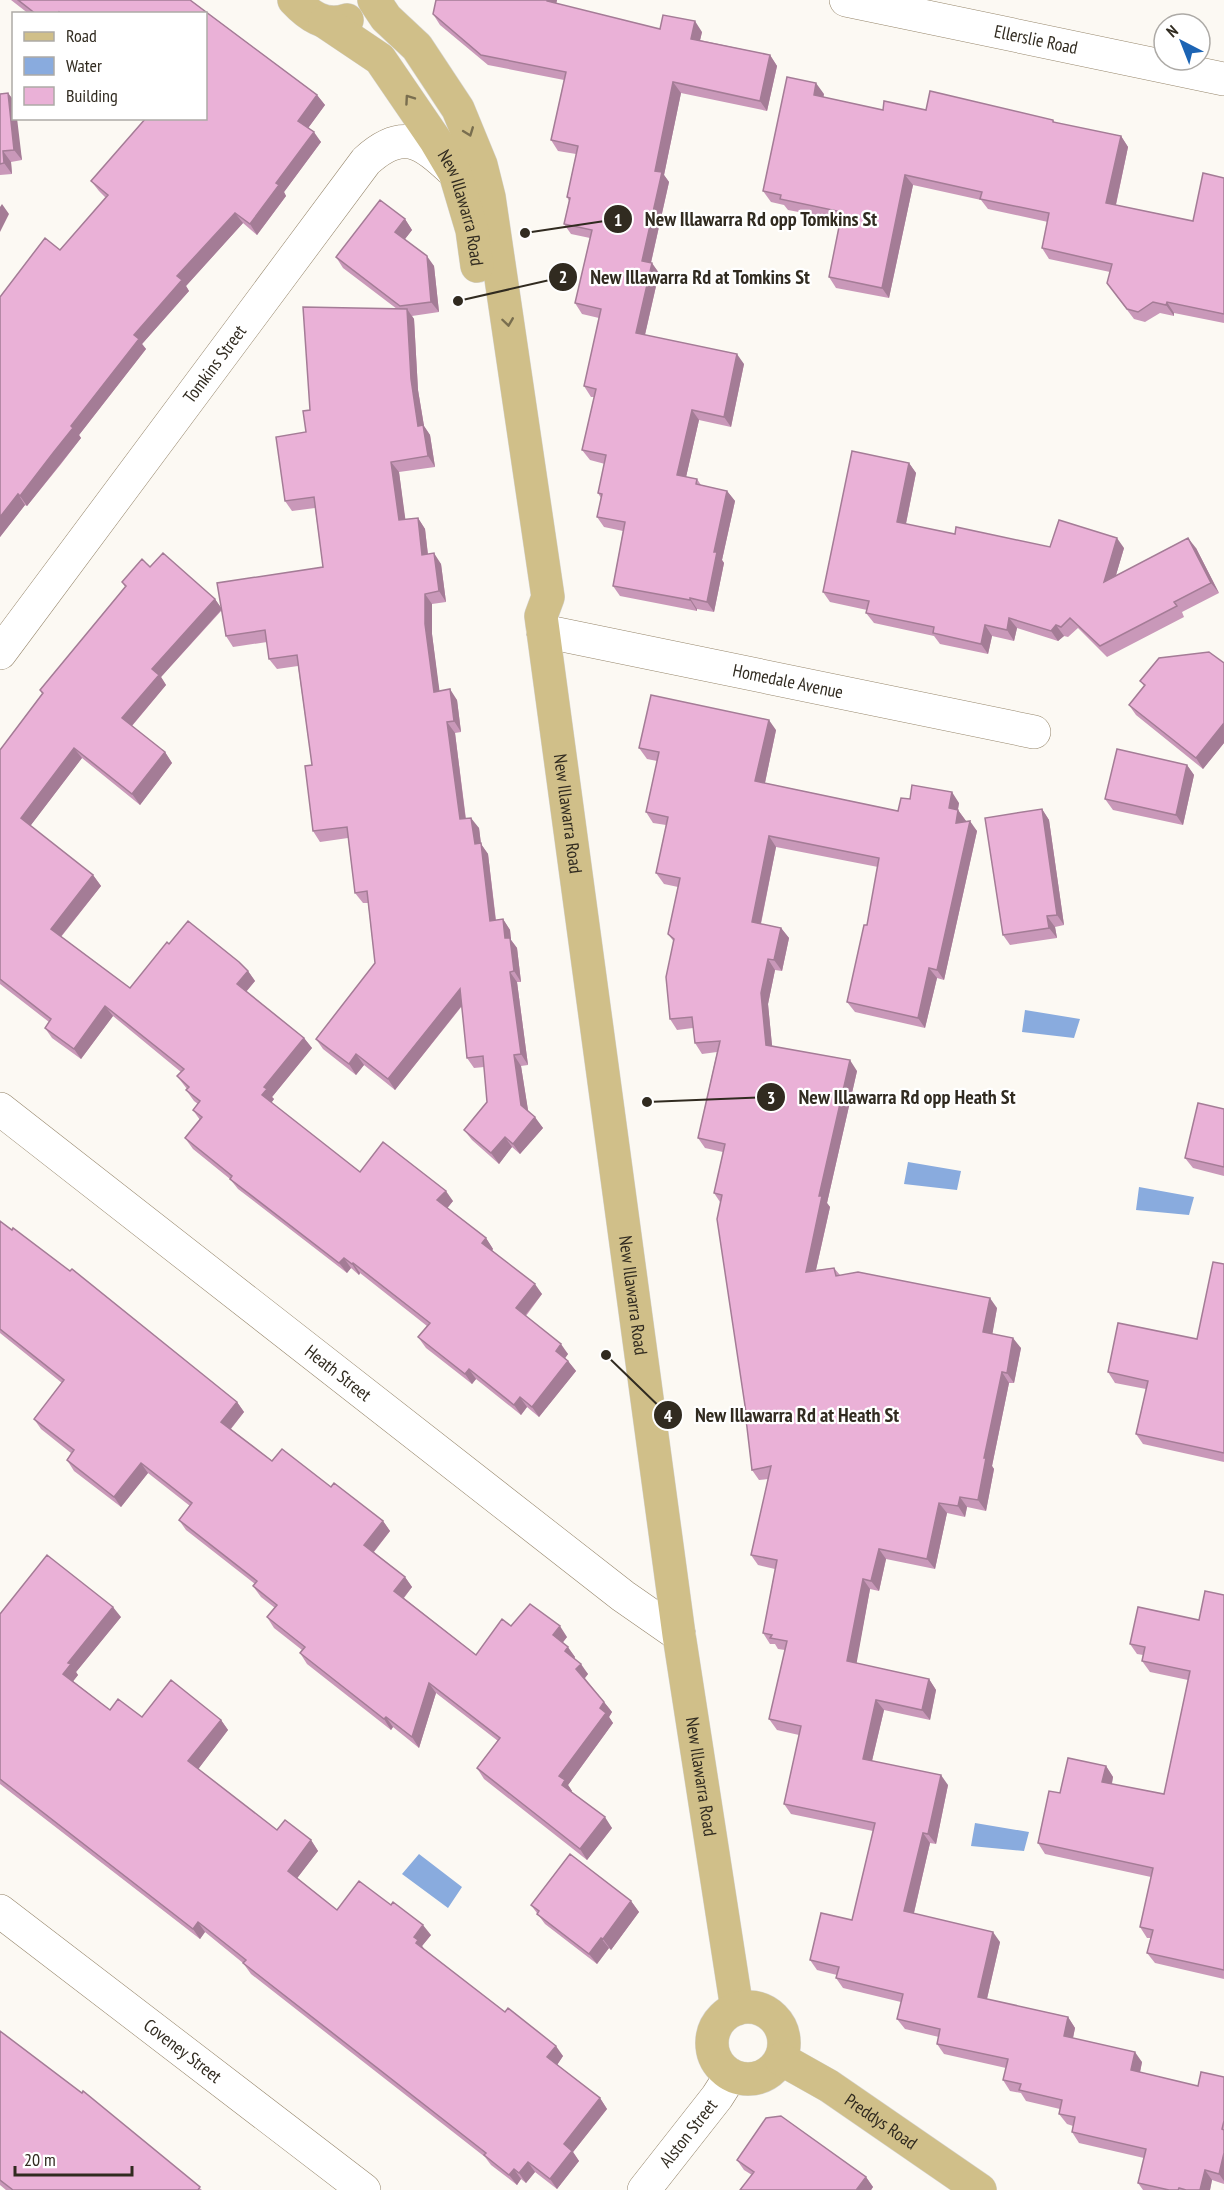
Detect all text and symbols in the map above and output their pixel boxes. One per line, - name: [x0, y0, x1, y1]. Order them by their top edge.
- legend: [12, 12, 207, 120]
- north arrow: [1152, 12, 1212, 72]
- street label: Ellerslie Road: [992, 19, 1080, 59]
- text: N: [1162, 21, 1182, 41]
- text: Road: [66, 24, 97, 47]
- text: Water: [66, 54, 102, 77]
- text: Building: [66, 84, 118, 107]
- one-way arrow: [405, 95, 416, 106]
- one-way arrow: [461, 126, 474, 136]
- street label: New Illawarra Road: [433, 145, 489, 267]
- callout: New Illawarra Rd opp Tomkins St: [603, 200, 890, 238]
- text: New Illawarra Rd opp Tomkins St: [645, 206, 877, 232]
- text: 1: [614, 208, 622, 231]
- callout: New Illawarra Rd at Tomkins St: [548, 258, 823, 296]
- text: New Illawarra Rd at Tomkins St: [590, 264, 810, 290]
- text: 2: [559, 265, 567, 288]
- one-way arrow: [501, 317, 513, 327]
- street label: Tomkins Street: [178, 320, 251, 408]
- street label: Homedale Avenue: [731, 658, 845, 703]
- street label: New Illawarra Road: [549, 752, 588, 875]
- callout: New Illawarra Rd opp Heath St: [756, 1078, 1027, 1116]
- text: New Illawarra Rd opp Heath St: [799, 1084, 1016, 1110]
- text: 3: [767, 1086, 775, 1109]
- street label: New Illawarra Road: [614, 1234, 653, 1356]
- street label: Heath Street: [300, 1340, 376, 1406]
- callout: New Illawarra Rd at Heath St: [653, 1396, 912, 1434]
- text: New Illawarra Rd at Heath St: [695, 1402, 899, 1428]
- text: 4: [664, 1404, 673, 1427]
- street label: New Illawarra Road: [681, 1715, 722, 1838]
- street label: Coveney Street: [139, 2013, 226, 2088]
- street label: Preddys Road: [840, 2088, 922, 2154]
- street label: Alston Street: [654, 2094, 722, 2172]
- scale bar: [15, 2139, 132, 2177]
- text: 20 m: [24, 2148, 56, 2171]

